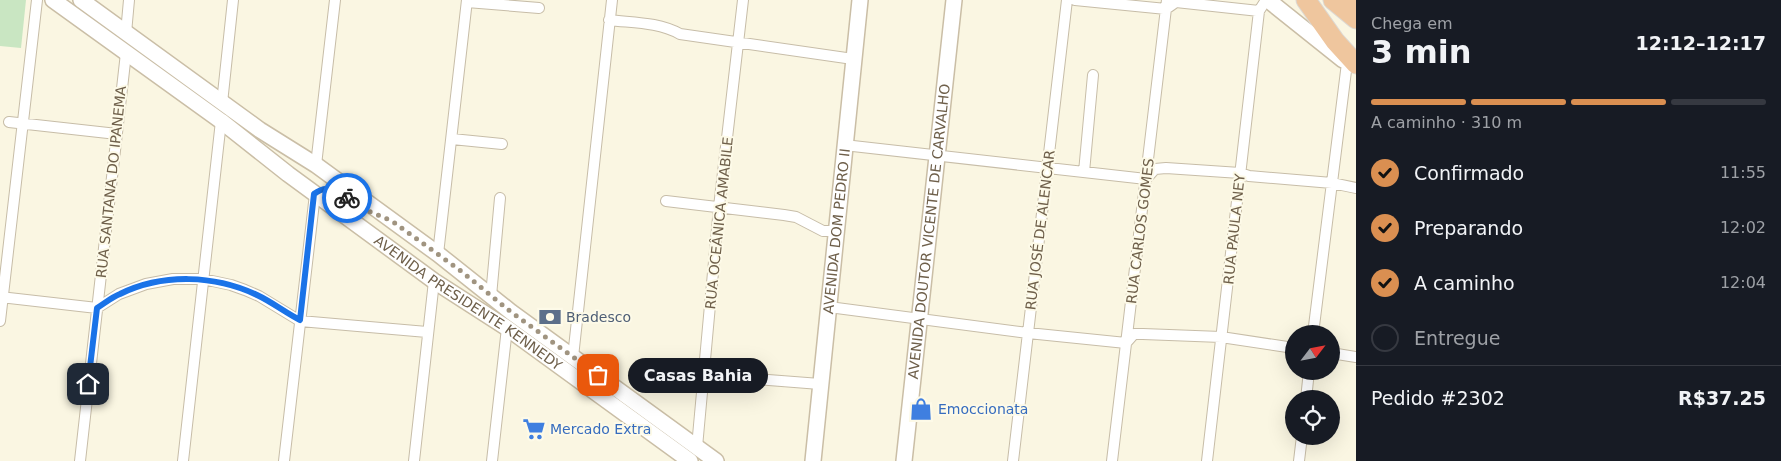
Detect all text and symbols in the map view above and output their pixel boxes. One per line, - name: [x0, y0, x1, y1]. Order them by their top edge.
- text: Chega em: [1371, 14, 1453, 33]
- text: 12:12–12:17: [1636, 32, 1766, 54]
- text: 3 min: [1371, 33, 1472, 71]
- street label: AVENIDA DOUTOR VICENTE DE CARVALHO: [905, 83, 953, 380]
- street label: RUA SANTANA DO IPANEMA: [93, 85, 129, 279]
- text: A caminho · 310 m: [1371, 113, 1522, 132]
- street label: RUA OCEÂNICA AMABILE: [701, 136, 736, 310]
- street label: AVENIDA DOM PEDRO II: [820, 148, 853, 315]
- street label: RUA JOSÉ DE ALENCAR: [1022, 149, 1058, 311]
- street label: RUA CARLOS GOMES: [1123, 157, 1157, 305]
- icon: check: [1371, 159, 1399, 187]
- text: Confirmado: [1414, 162, 1524, 184]
- text: 11:55: [1720, 163, 1766, 182]
- street label: RUA PAULA NEY: [1220, 172, 1248, 285]
- courier: [322, 173, 372, 223]
- icon: bike: [333, 184, 361, 212]
- icon: check: [1371, 214, 1399, 242]
- text: Preparando: [1414, 217, 1523, 239]
- text: 12:02: [1720, 218, 1766, 237]
- street label: AVENIDA PRESIDENTE KENNEDY: [371, 232, 566, 374]
- icon: check: [1371, 269, 1399, 297]
- text: A caminho: [1414, 272, 1515, 294]
- text: 12:04: [1720, 273, 1766, 292]
- bank icon: Bradesco: [537, 304, 563, 330]
- place label: Bradesco: [566, 309, 631, 325]
- north arrow: [1285, 325, 1340, 380]
- map controls: [1285, 325, 1340, 445]
- text: Entregue: [1414, 327, 1500, 349]
- pin: [577, 354, 619, 396]
- callout: Casas Bahia: [628, 358, 768, 392]
- icon: bag: [584, 361, 612, 389]
- pin: [67, 363, 109, 405]
- text: Casas Bahia: [644, 366, 752, 385]
- icon: home: [74, 370, 102, 398]
- text: Pedido #2302: [1371, 387, 1505, 409]
- text: R$37.25: [1678, 387, 1766, 409]
- button: locate: [1285, 390, 1340, 445]
- shop icon: Emoccionata: [908, 396, 934, 422]
- place label: Emoccionata: [938, 401, 1028, 417]
- supermarket icon: Mercado Extra: [521, 416, 547, 442]
- place label: Mercado Extra: [550, 421, 651, 437]

